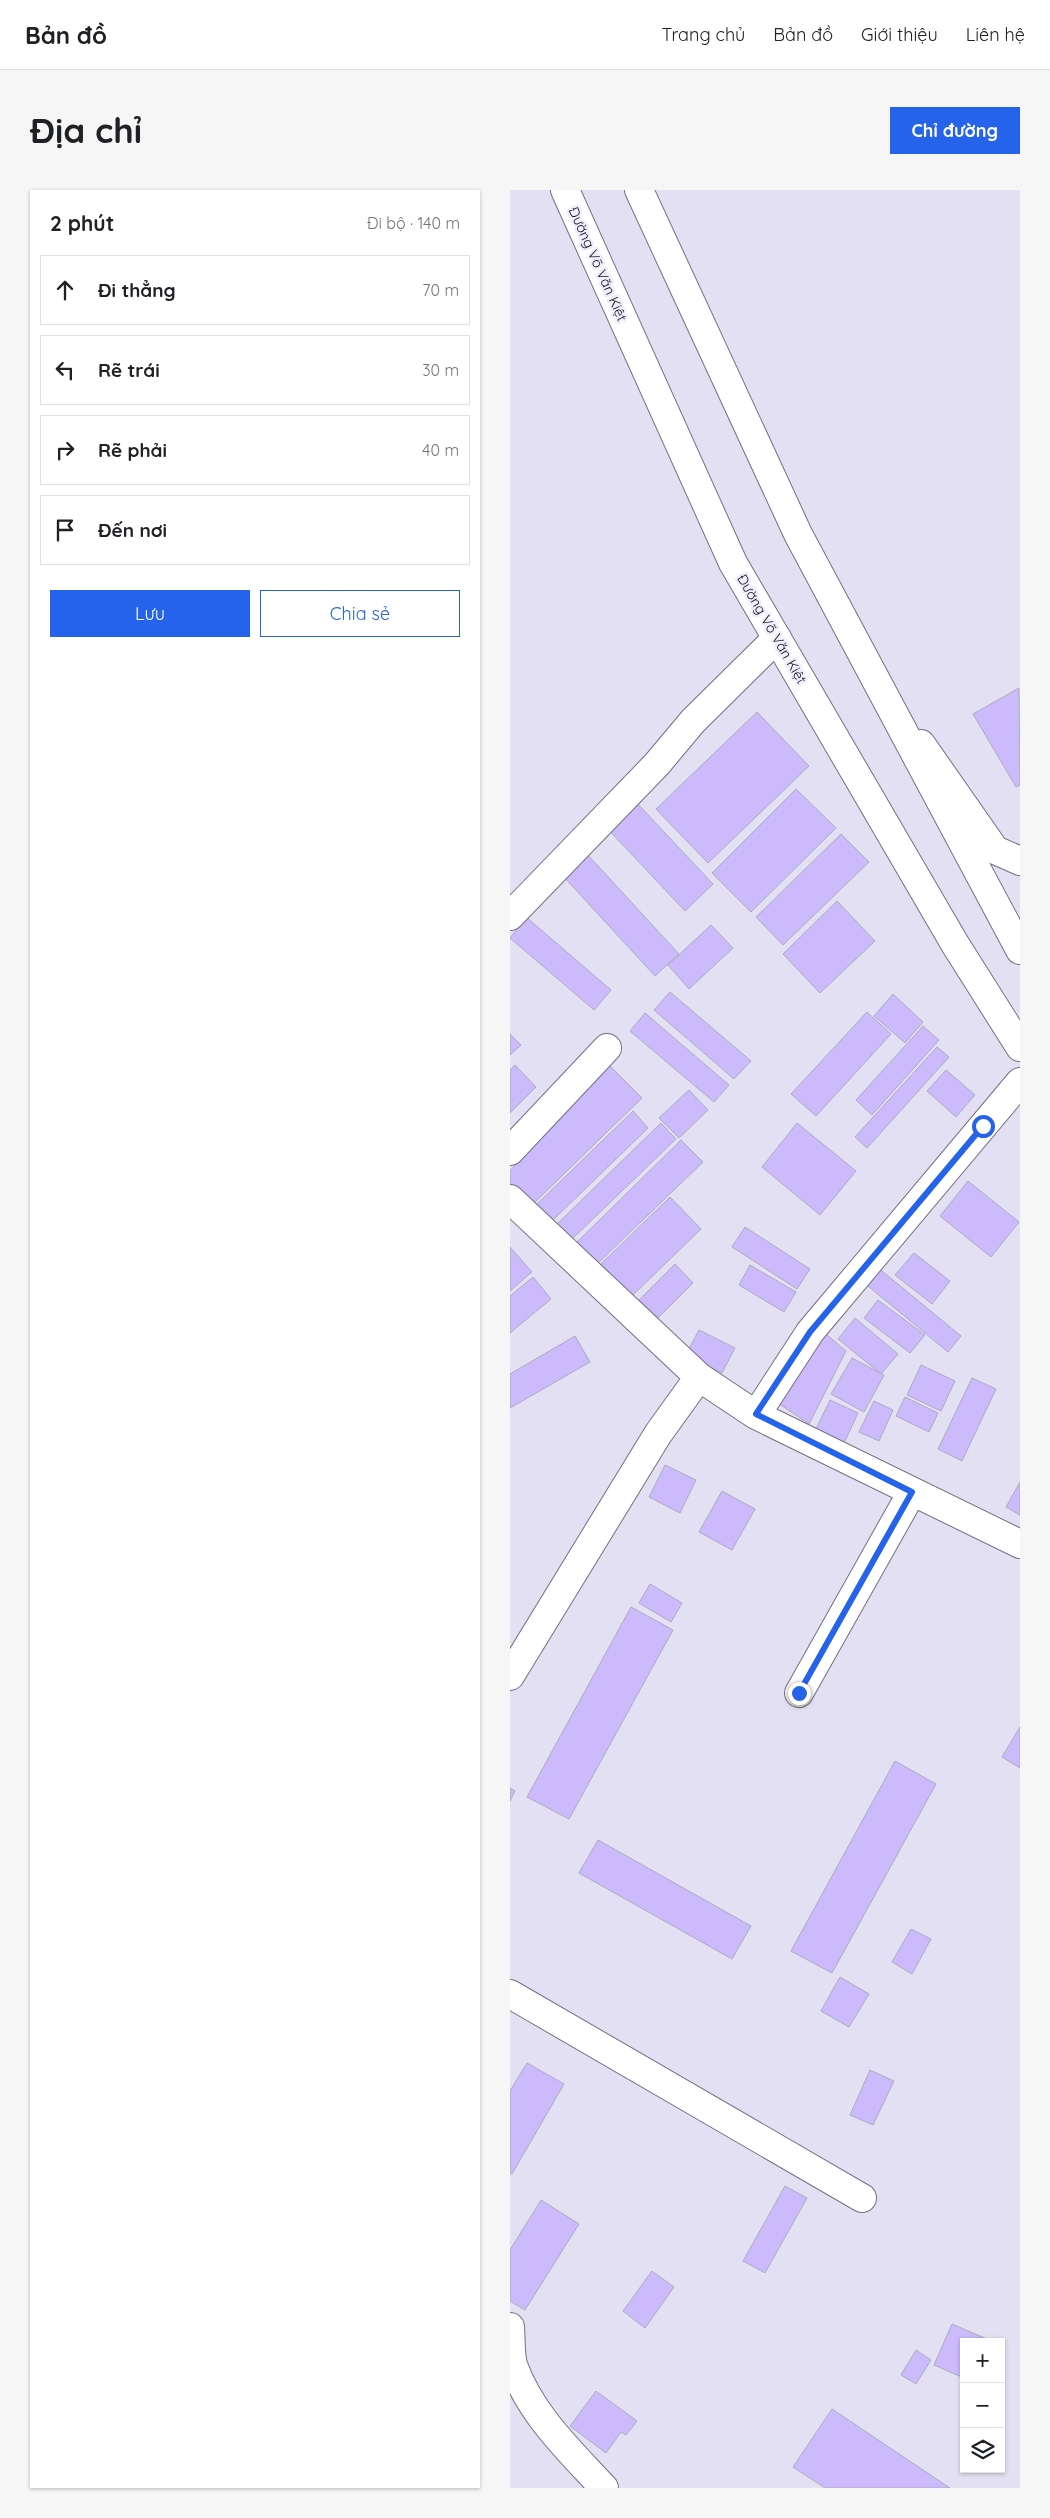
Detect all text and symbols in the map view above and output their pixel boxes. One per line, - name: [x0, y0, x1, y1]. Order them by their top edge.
- text: Bản đồ: [25, 20, 107, 50]
- text: Trang chủ: [662, 23, 745, 46]
- text: Bản đồ: [773, 23, 833, 46]
- text: Giới thiệu: [861, 23, 938, 46]
- text: Liên hệ: [966, 23, 1025, 46]
- button: Chỉ đường: [890, 107, 1020, 154]
- text: Địa chỉ: [30, 108, 142, 152]
- street label: Đường Võ Văn Kiệt: [565, 204, 631, 324]
- text: 2 phút: [50, 210, 114, 236]
- text: Đi bộ · 140 m: [367, 213, 460, 233]
- icon: ahead: [51, 276, 79, 304]
- text: Đi thẳng: [98, 278, 176, 302]
- text: 70 m: [422, 280, 459, 300]
- icon: left: [51, 356, 79, 384]
- text: Rẽ trái: [98, 358, 160, 382]
- text: 30 m: [422, 360, 459, 380]
- icon: right: [51, 436, 79, 464]
- text: Rẽ phải: [98, 438, 167, 462]
- text: 40 m: [422, 440, 459, 460]
- icon: arrive: [51, 516, 79, 544]
- text: Đến nơi: [98, 518, 167, 542]
- street label: Đường Võ Văn Kiệt: [733, 571, 811, 687]
- button: Lưu: [50, 590, 250, 637]
- button: Chia sẻ: [260, 590, 460, 637]
- route start: [972, 1115, 995, 1138]
- route end: [788, 1682, 811, 1705]
- map controls: [960, 2338, 1005, 2473]
- button: +: [960, 2338, 1005, 2383]
- button: −: [960, 2383, 1005, 2428]
- button: layers: [960, 2428, 1005, 2473]

